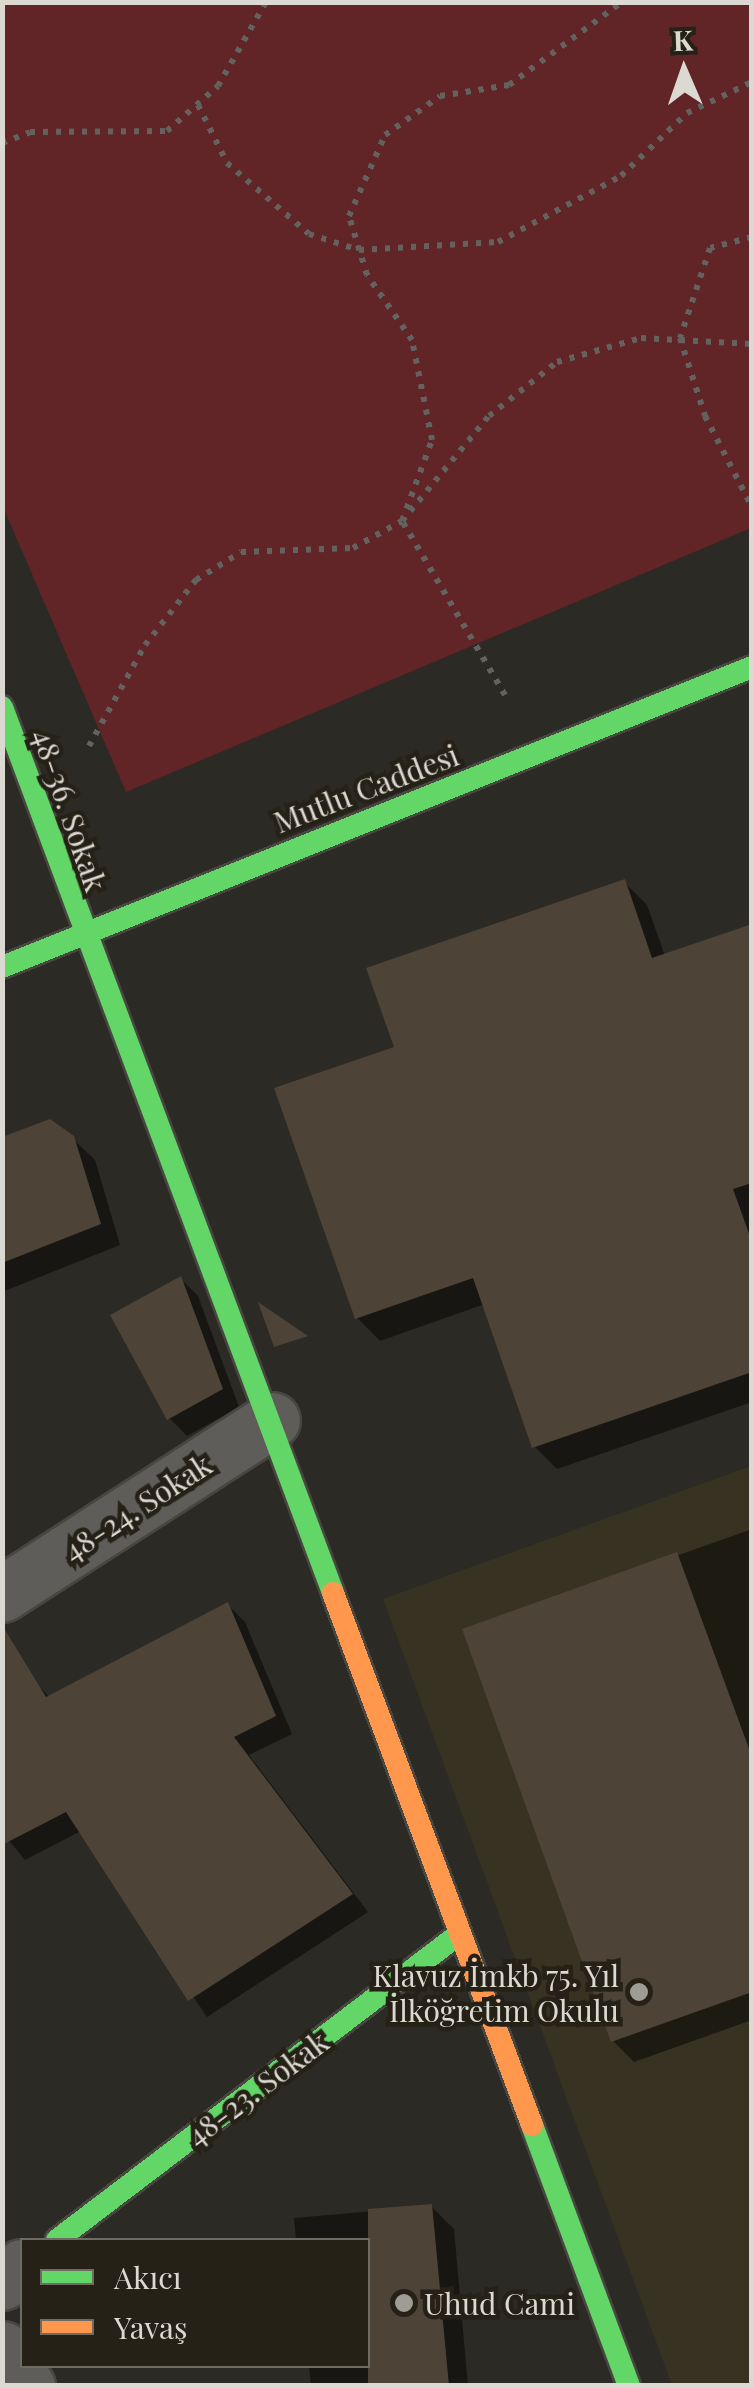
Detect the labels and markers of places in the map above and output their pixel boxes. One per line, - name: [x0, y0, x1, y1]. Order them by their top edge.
- place label: Klavuz İmkb 75. Yıl İlköğretim Okulu: [372, 1957, 619, 2028]
- marker: Klavuz İmkb 75. Yıl İlköğretim Okulu: [628, 1981, 650, 2003]
- place label: Uhud Cami: [424, 2285, 575, 2321]
- marker: Uhud Cami: [393, 2292, 415, 2314]

